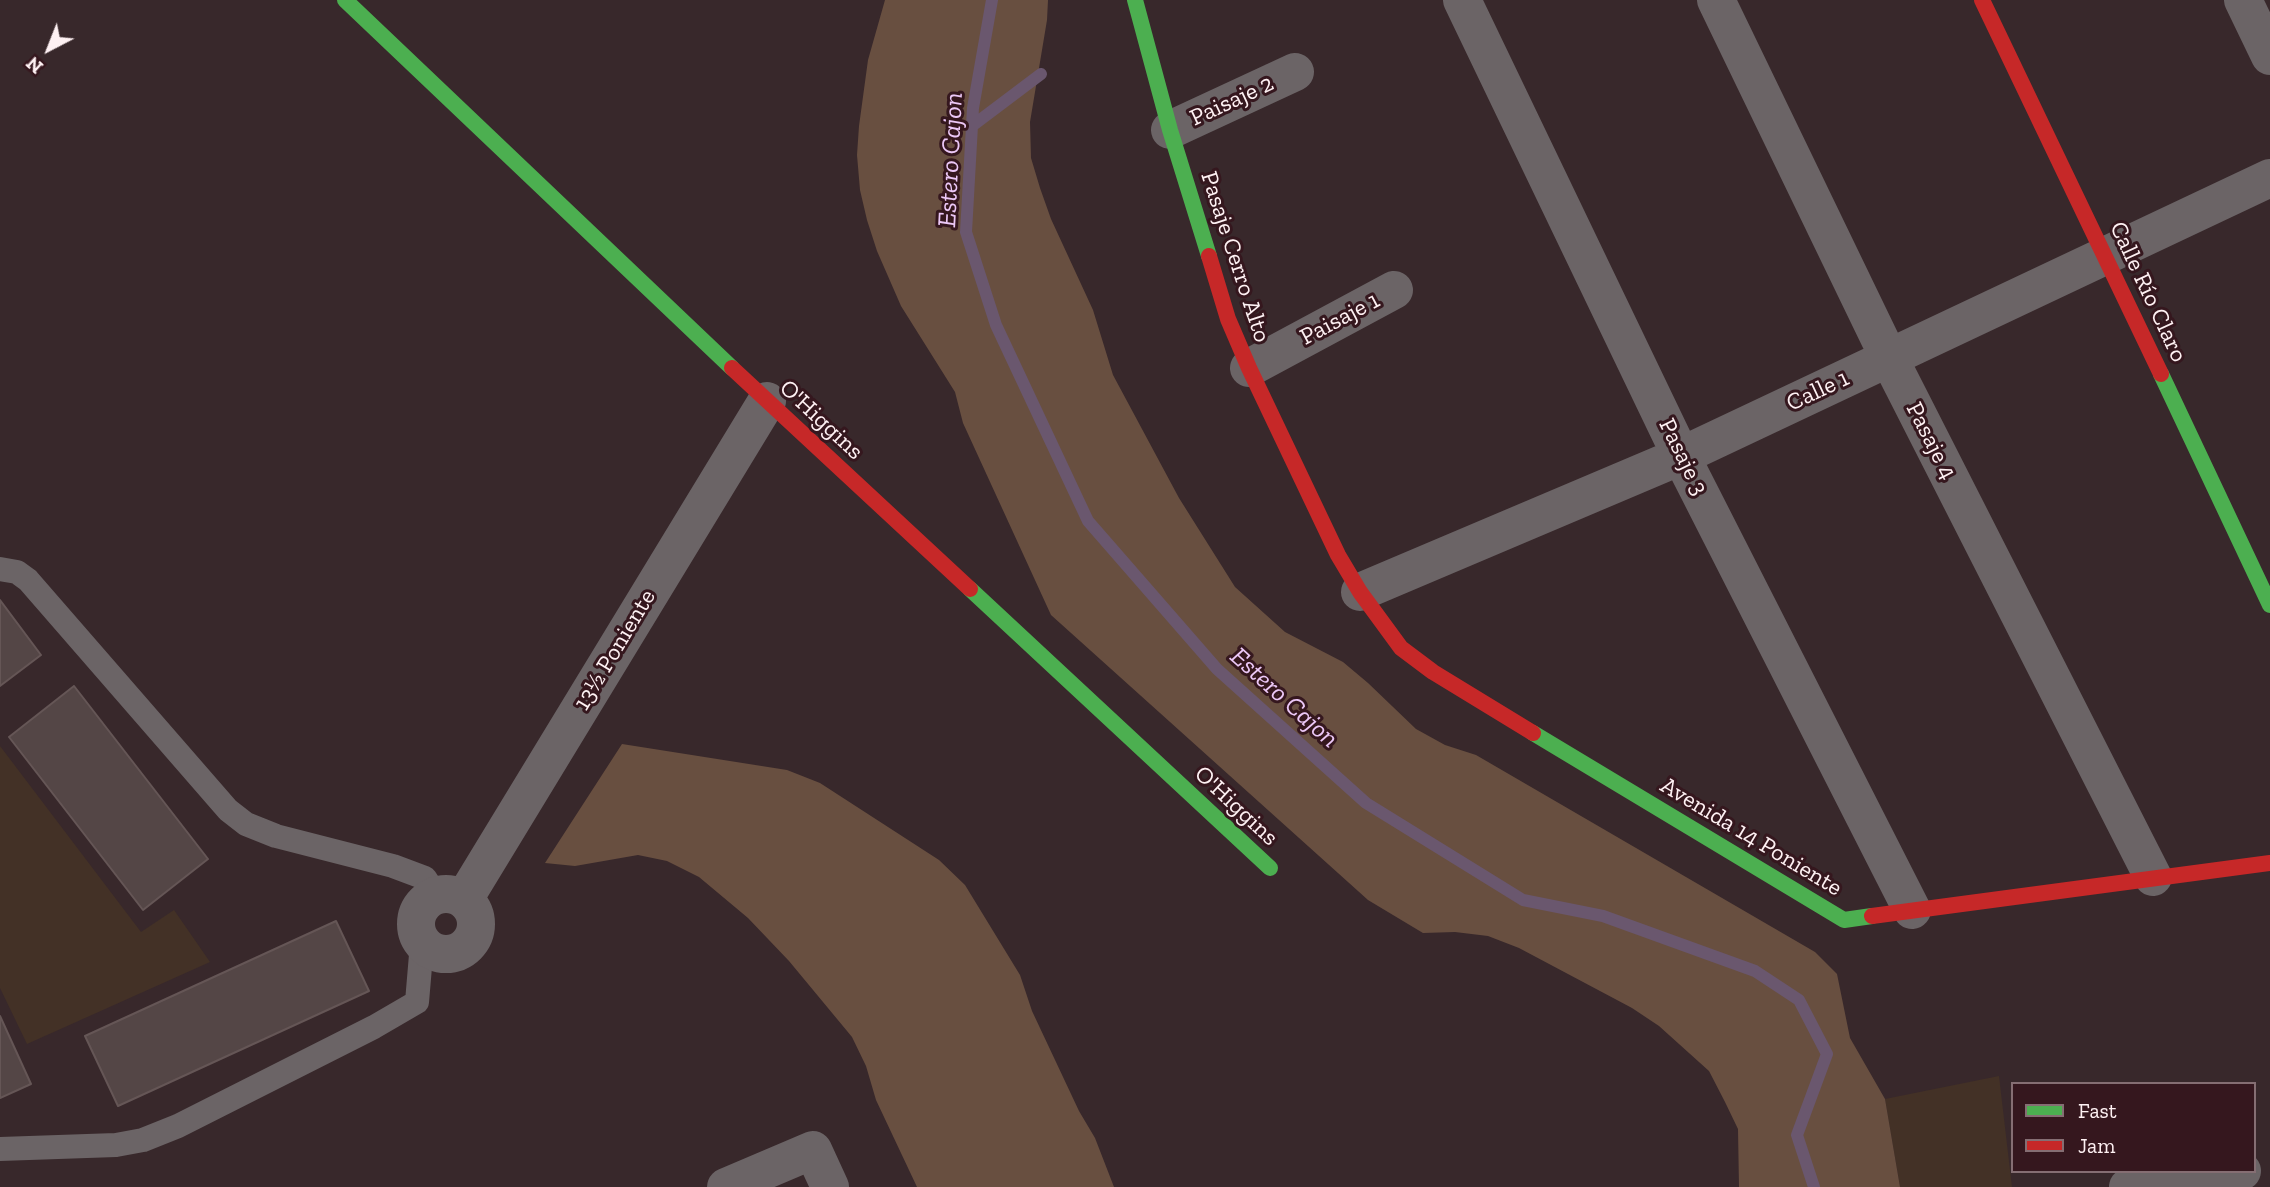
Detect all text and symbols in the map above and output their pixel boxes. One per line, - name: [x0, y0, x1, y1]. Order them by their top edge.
- north arrow: [14, 14, 84, 84]
- text: N: [22, 52, 48, 78]
- street label: Paisaje 2: [1186, 69, 1278, 133]
- water label: Estero Cajon: [932, 92, 970, 228]
- street label: Pasaje Cerro Alto: [1194, 168, 1276, 346]
- street label: Calle Río Claro: [2103, 217, 2193, 367]
- street label: Paisaje 1: [1295, 286, 1385, 352]
- street label: Calle 1: [1782, 364, 1854, 418]
- street label: O'Higgins: [773, 374, 869, 466]
- street label: Pasaje 4: [1899, 397, 1963, 485]
- street label: Pasaje 3: [1652, 414, 1714, 500]
- street label: 13½ Poniente: [568, 584, 662, 716]
- water label: Estero Cajon: [1223, 641, 1345, 755]
- street label: O'Higgins: [1188, 760, 1284, 852]
- street label: Avenida 14 Poniente: [1655, 771, 1847, 903]
- legend: [2011, 1082, 2256, 1173]
- text: Fast: [2078, 1098, 2117, 1123]
- text: Jam: [2078, 1133, 2115, 1158]

